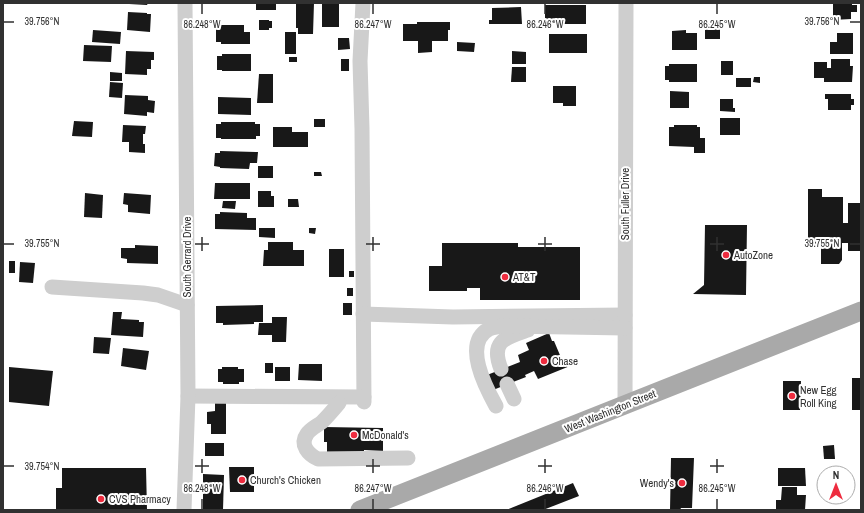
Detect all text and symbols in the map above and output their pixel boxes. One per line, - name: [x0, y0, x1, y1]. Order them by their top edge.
- text: 39.756°N: [25, 15, 60, 28]
- text: 39.756°N: [805, 15, 840, 28]
- text: 86.248°W: [184, 18, 221, 31]
- text: 86.247°W: [355, 18, 392, 31]
- text: 86.246°W: [527, 18, 564, 31]
- text: 86.245°W: [699, 18, 736, 31]
- street label: South Fuller Drive: [618, 168, 632, 240]
- street label: South Gerrard Drive: [180, 216, 194, 298]
- text: 39.755°N: [25, 237, 60, 250]
- text: 39.755°N: [805, 237, 840, 250]
- place label: AutoZone: [733, 248, 773, 262]
- marker: AutoZone: [721, 250, 731, 260]
- place label: AT&T: [512, 270, 536, 284]
- marker: AT&T: [500, 272, 510, 282]
- place label: Chase: [552, 354, 578, 368]
- marker: Chase: [539, 356, 549, 366]
- place label: New Egg Roll King: [800, 383, 837, 410]
- street label: West Washington Street: [562, 386, 658, 436]
- marker: New Egg Roll King: [787, 391, 797, 401]
- place label: McDonald's: [362, 428, 409, 442]
- marker: McDonald's: [349, 430, 359, 440]
- text: 39.754°N: [25, 460, 60, 473]
- north arrow: [816, 465, 856, 505]
- text: N: [833, 468, 839, 482]
- place label: Church's Chicken: [250, 473, 321, 487]
- marker: Church's Chicken: [237, 475, 247, 485]
- place label: Wendy's: [640, 476, 674, 490]
- marker: Wendy's: [677, 478, 687, 488]
- text: 86.248°W: [184, 482, 221, 495]
- text: 86.247°W: [355, 482, 392, 495]
- text: 86.246°W: [527, 482, 564, 495]
- text: 86.245°W: [699, 482, 736, 495]
- place label: CVS Pharmacy: [109, 492, 171, 506]
- marker: CVS Pharmacy: [96, 494, 106, 504]

